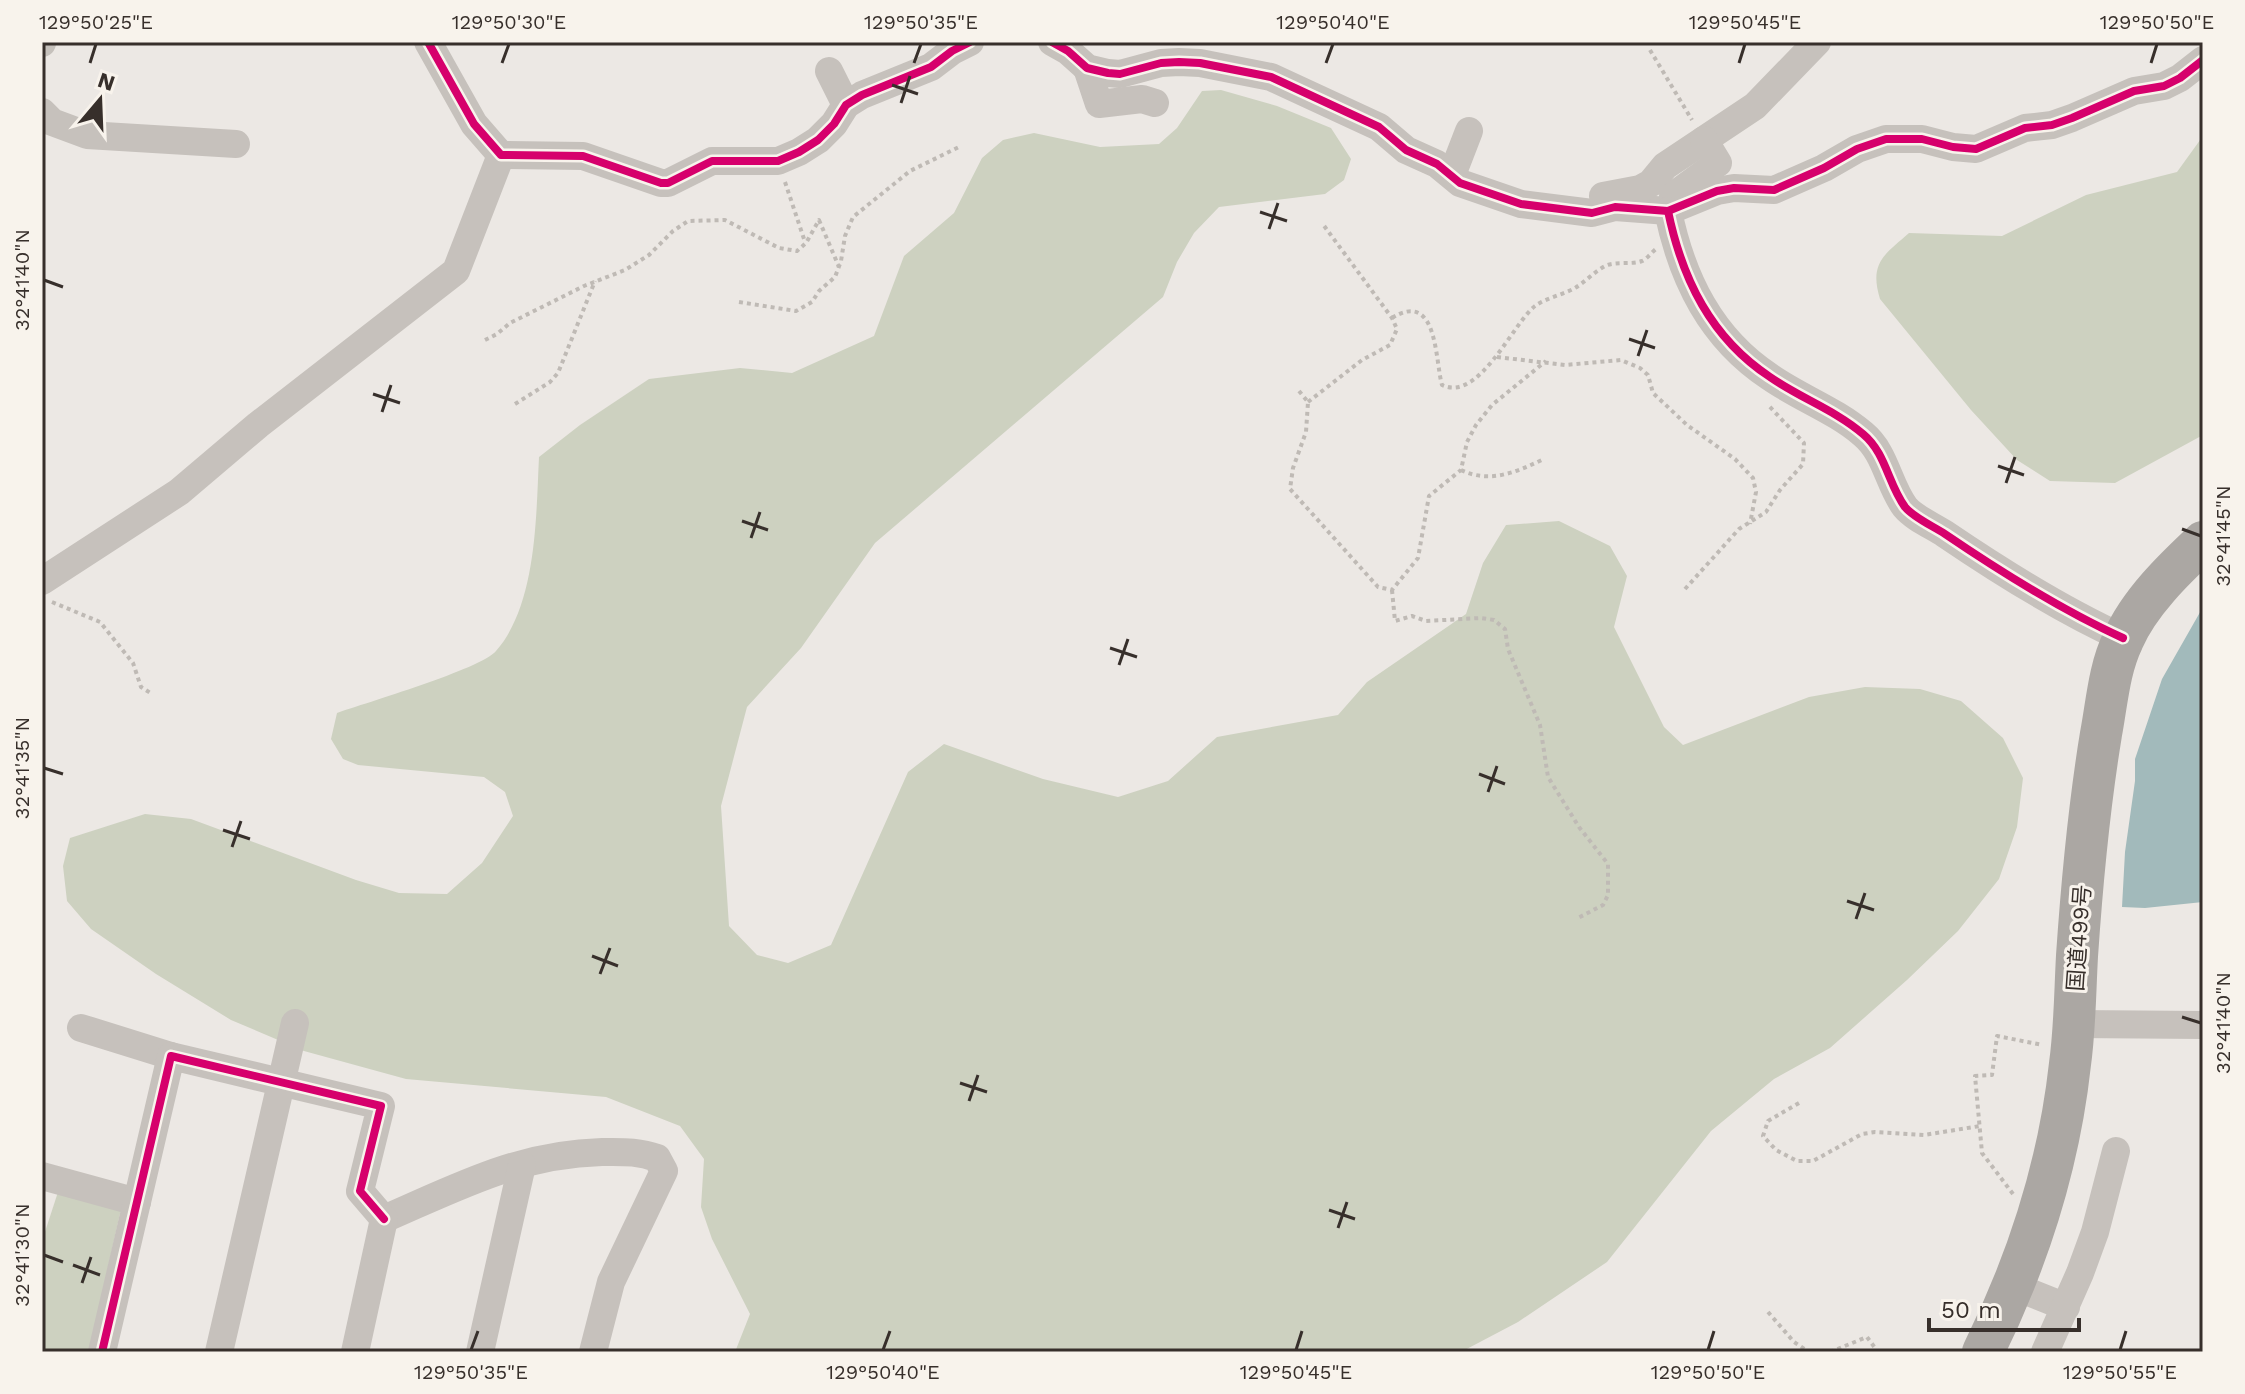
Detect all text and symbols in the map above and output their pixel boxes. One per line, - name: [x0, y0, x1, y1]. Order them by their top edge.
- text: 129°50'25"E: [39, 10, 153, 34]
- text: 129°50'30"E: [452, 10, 566, 34]
- text: 129°50'35"E: [864, 10, 978, 34]
- text: 129°50'40"E: [1276, 10, 1390, 34]
- text: 129°50'45"E: [1689, 10, 1801, 34]
- text: 129°50'50"E: [2100, 10, 2214, 34]
- north arrow: [60, 60, 140, 140]
- text: N: [95, 67, 118, 96]
- text: 32°41'40"N: [10, 229, 34, 331]
- text: 32°41'45"N: [2211, 485, 2235, 587]
- text: 32°41'35"N: [10, 717, 34, 819]
- street label: 国道499号: [2063, 884, 2095, 992]
- text: 32°41'40"N: [2211, 972, 2235, 1074]
- text: 32°41'30"N: [10, 1203, 34, 1307]
- scale bar: [1929, 1282, 2079, 1332]
- text: 50 m: [1941, 1296, 2001, 1324]
- text: 129°50'35"E: [414, 1360, 528, 1384]
- text: 129°50'40"E: [826, 1360, 940, 1384]
- text: 129°50'45"E: [1240, 1360, 1352, 1384]
- text: 129°50'50"E: [1651, 1360, 1765, 1384]
- text: 129°50'55"E: [2063, 1360, 2177, 1384]

